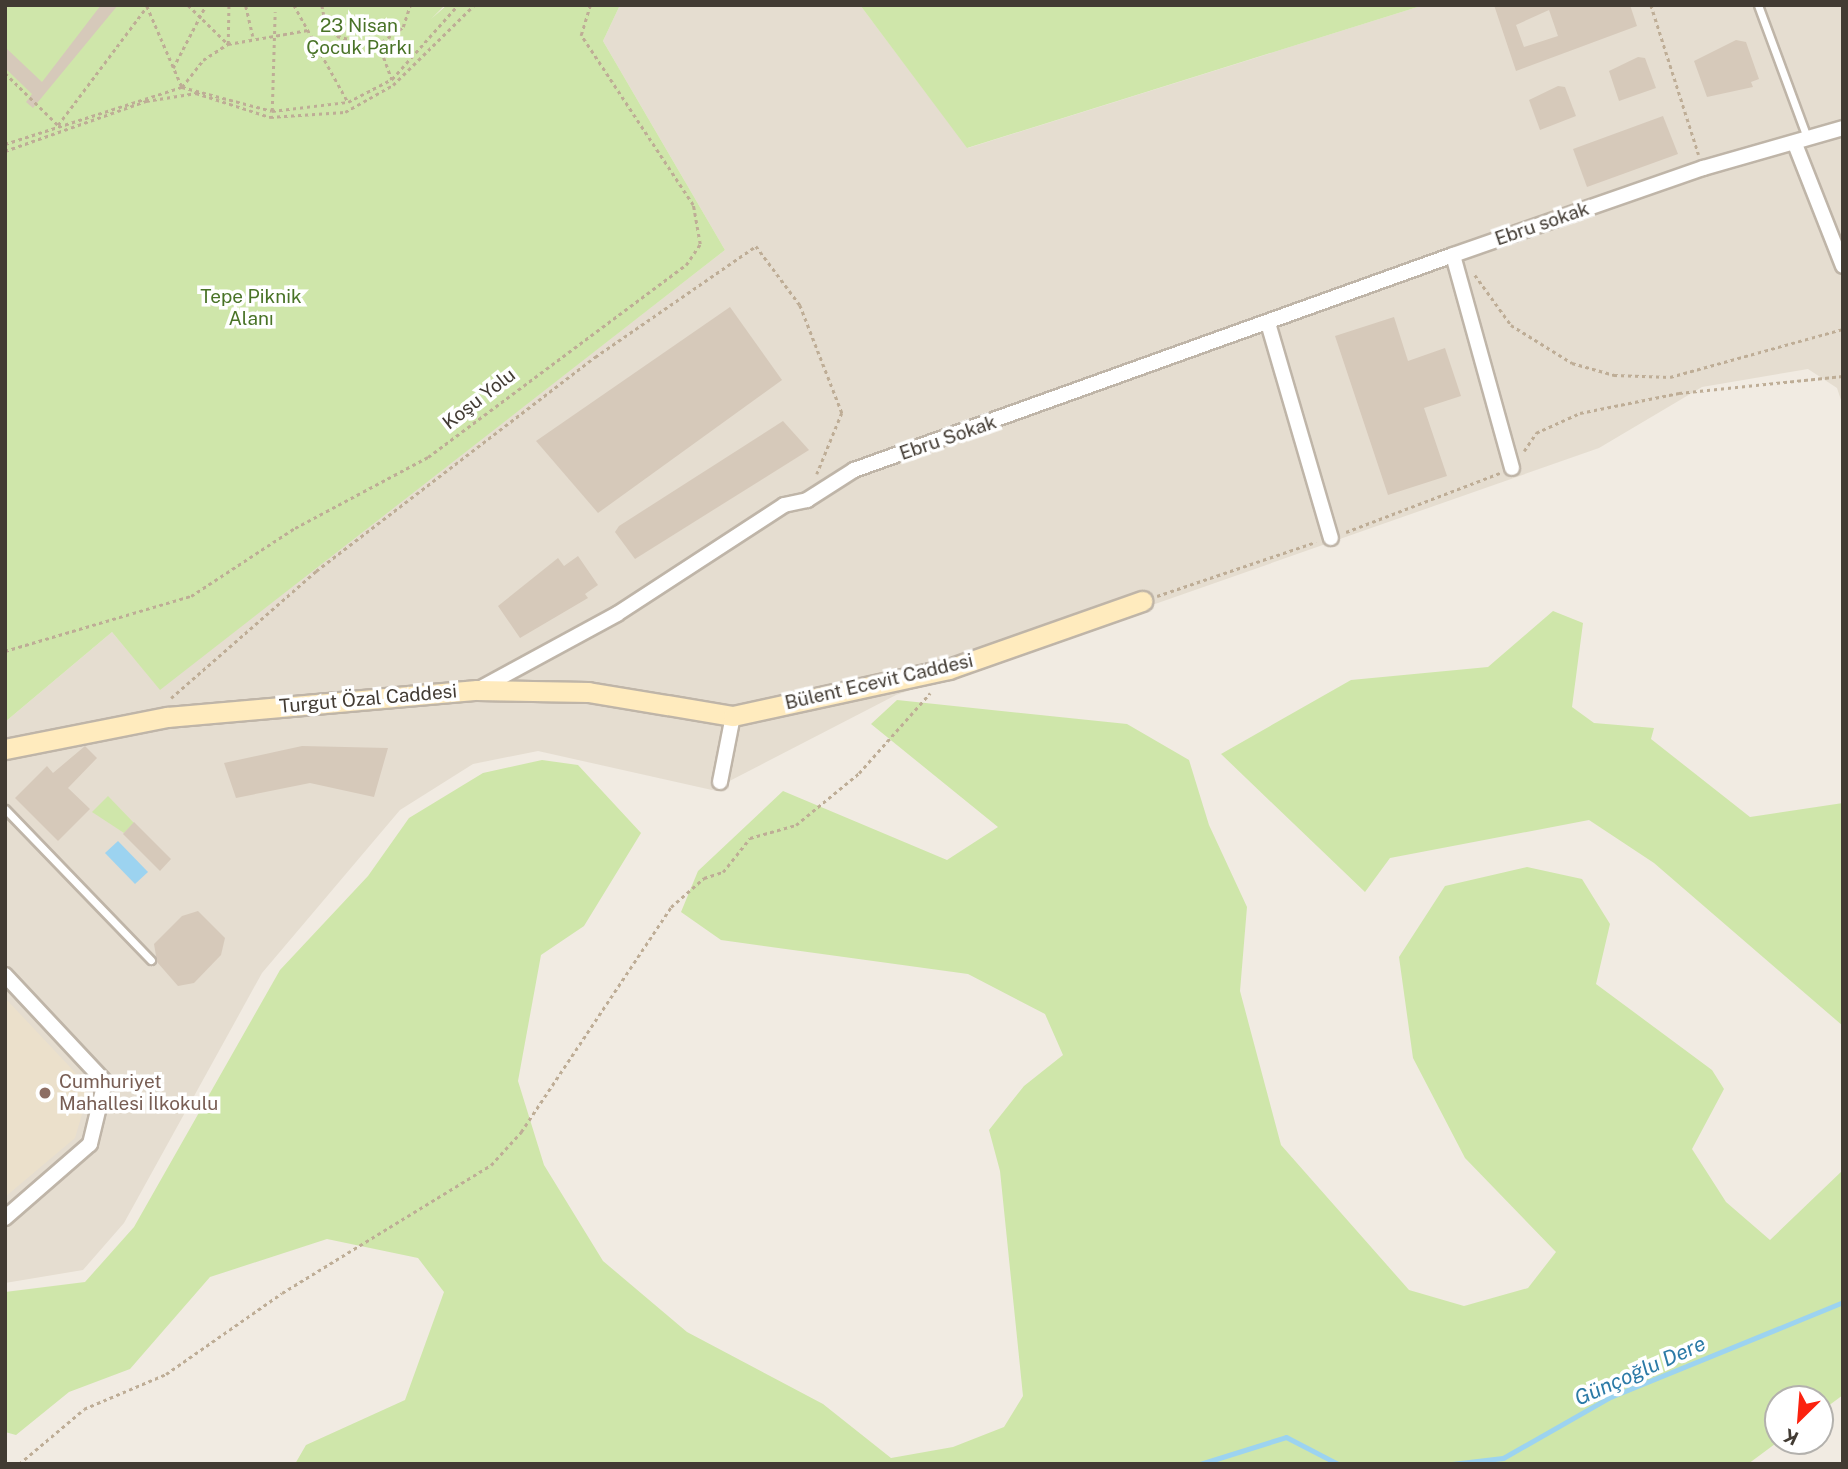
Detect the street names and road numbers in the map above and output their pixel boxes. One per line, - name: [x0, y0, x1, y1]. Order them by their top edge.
- street label: Ebru sokak: [1492, 197, 1592, 251]
- street label: Koşu Yolu: [438, 364, 520, 434]
- street label: Ebru Sokak: [897, 411, 999, 465]
- street label: Bülent Ecevit Caddesi: [783, 649, 975, 715]
- street label: Turgut Özal Caddesi: [278, 680, 458, 718]

